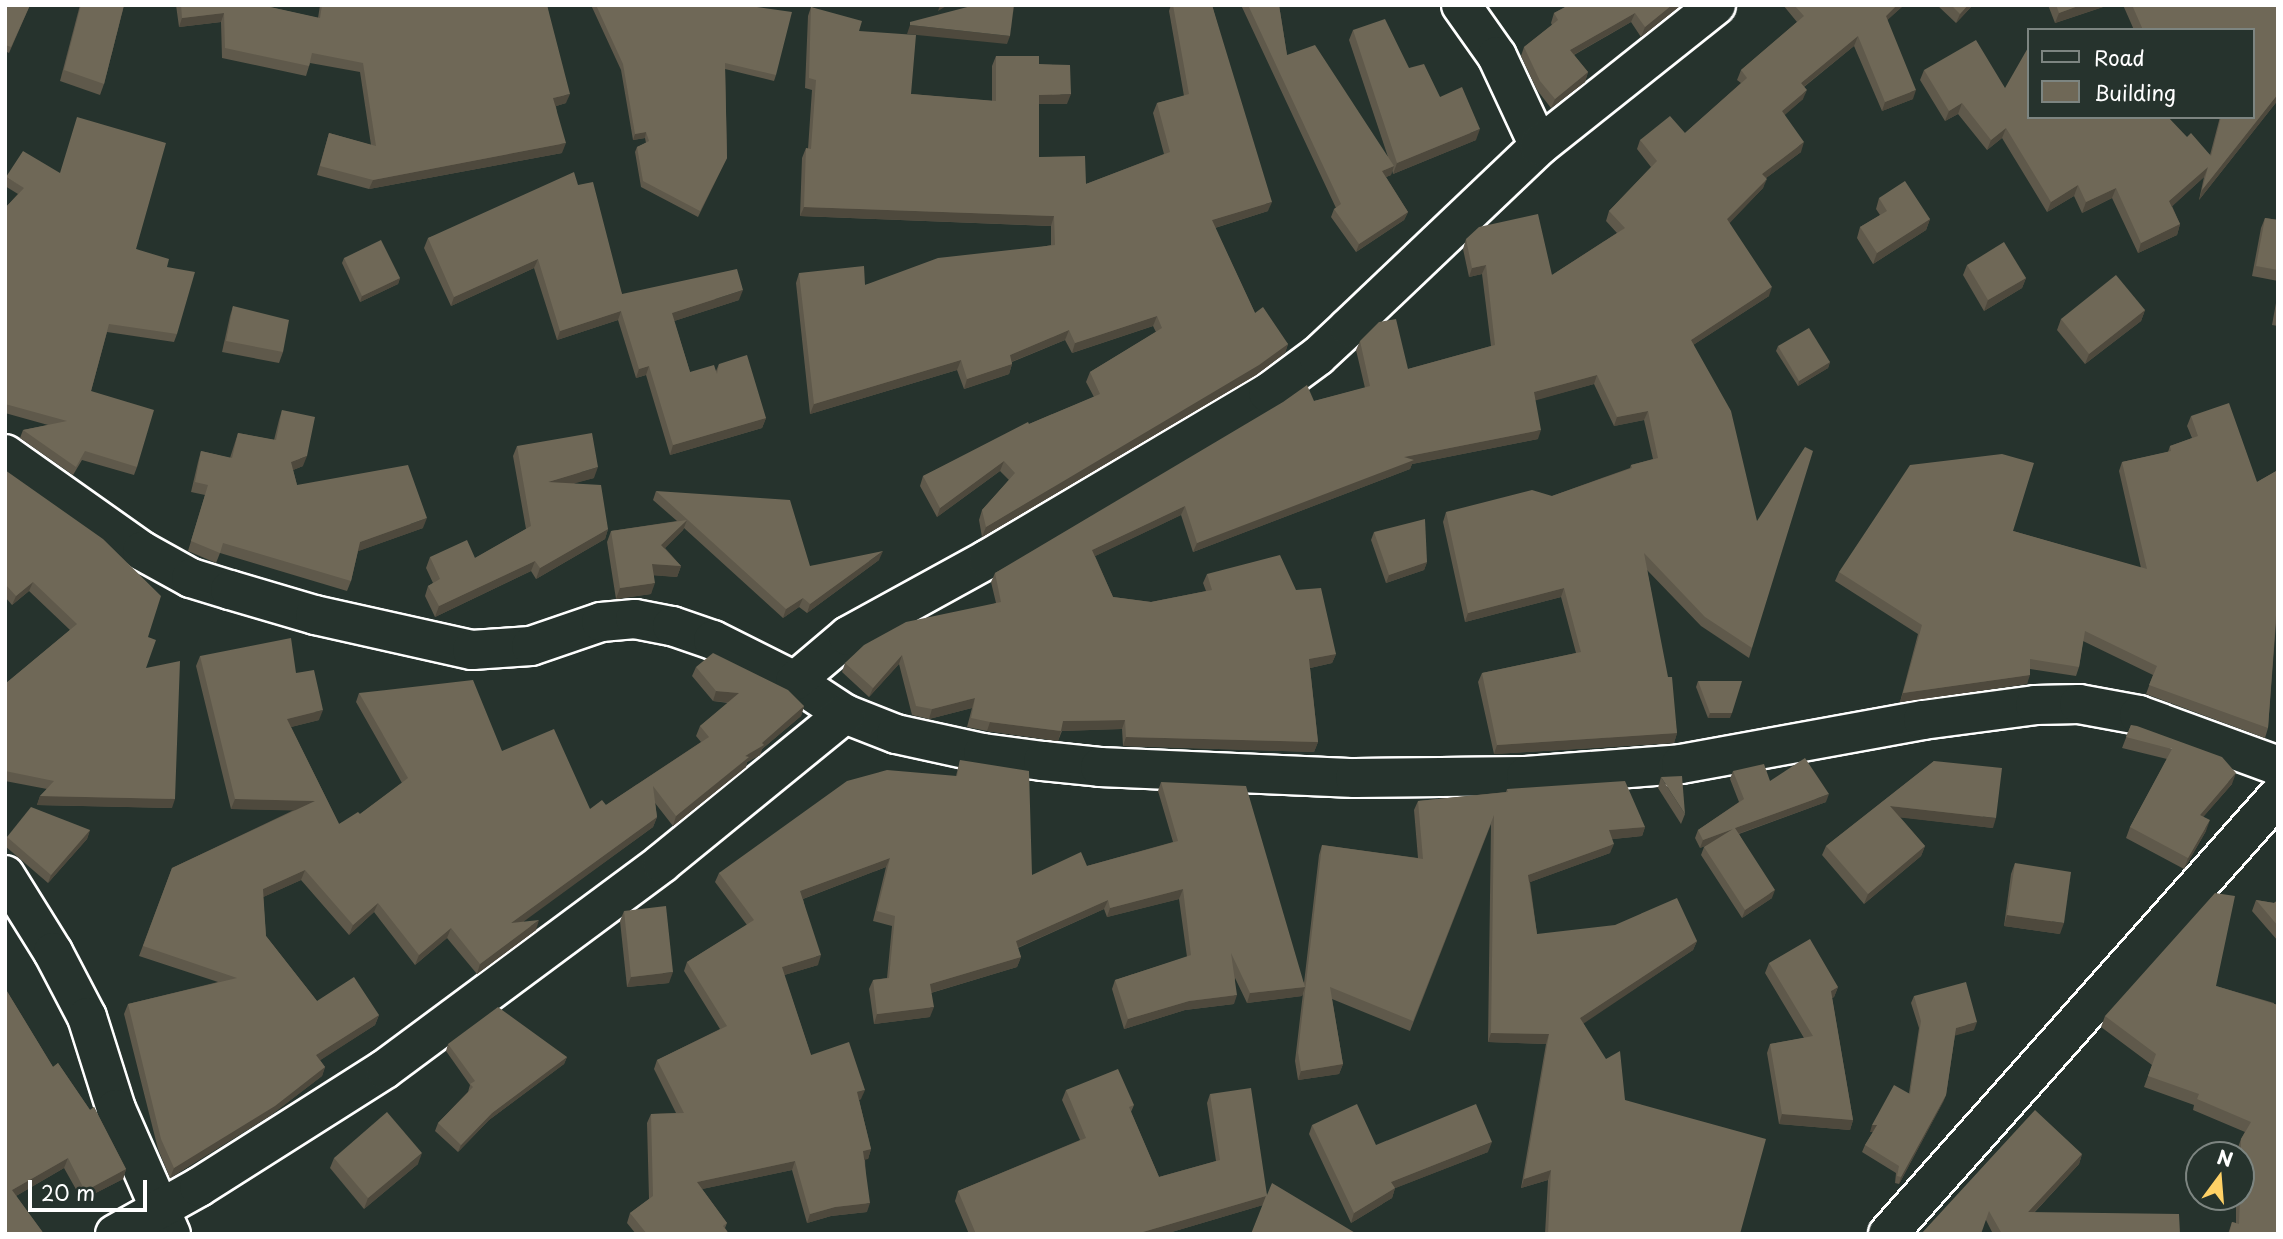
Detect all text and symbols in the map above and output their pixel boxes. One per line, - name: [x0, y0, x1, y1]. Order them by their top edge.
- legend: [2028, 28, 2255, 119]
- text: Road: [2094, 41, 2145, 73]
- text: Building: [2094, 76, 2176, 108]
- north arrow: [2185, 1141, 2255, 1211]
- text: N: [2214, 1142, 2236, 1173]
- scale bar: [32, 1166, 150, 1210]
- text: 20 m: [41, 1176, 95, 1208]

